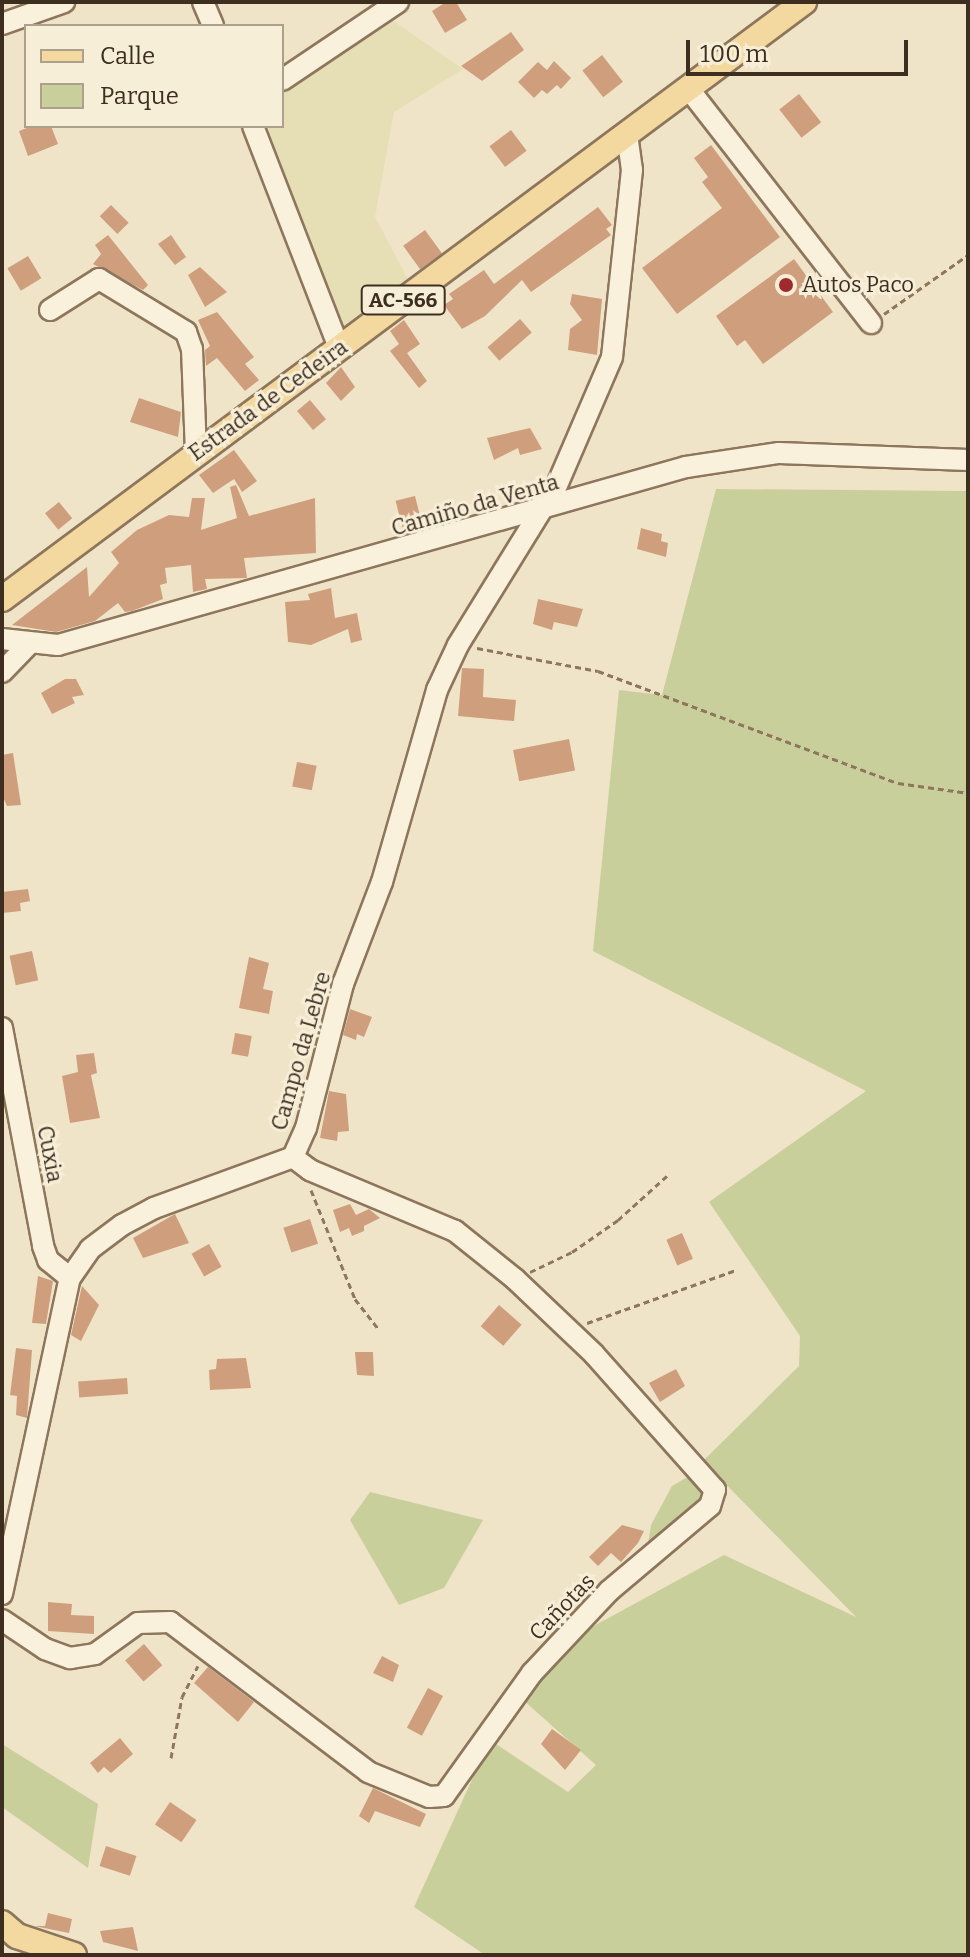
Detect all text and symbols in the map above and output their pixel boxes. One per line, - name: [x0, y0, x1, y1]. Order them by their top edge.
- legend: [24, 24, 284, 128]
- scale bar: [690, 24, 912, 74]
- text: 100 m: [700, 40, 768, 68]
- text: Calle: [100, 42, 155, 70]
- text: Parque: [100, 82, 179, 110]
- place label: Autos Paco: [802, 272, 914, 298]
- marker: Autos Paco: [777, 276, 795, 294]
- road number: AC-566: [359, 284, 447, 316]
- street label: Estrada de Cedeira: [183, 334, 353, 466]
- street label: Camiño da Venta: [388, 468, 562, 542]
- street label: Campo da Lebre: [266, 969, 336, 1133]
- street label: Cuxia: [32, 1123, 68, 1185]
- street label: Cañotas: [524, 1568, 600, 1646]

